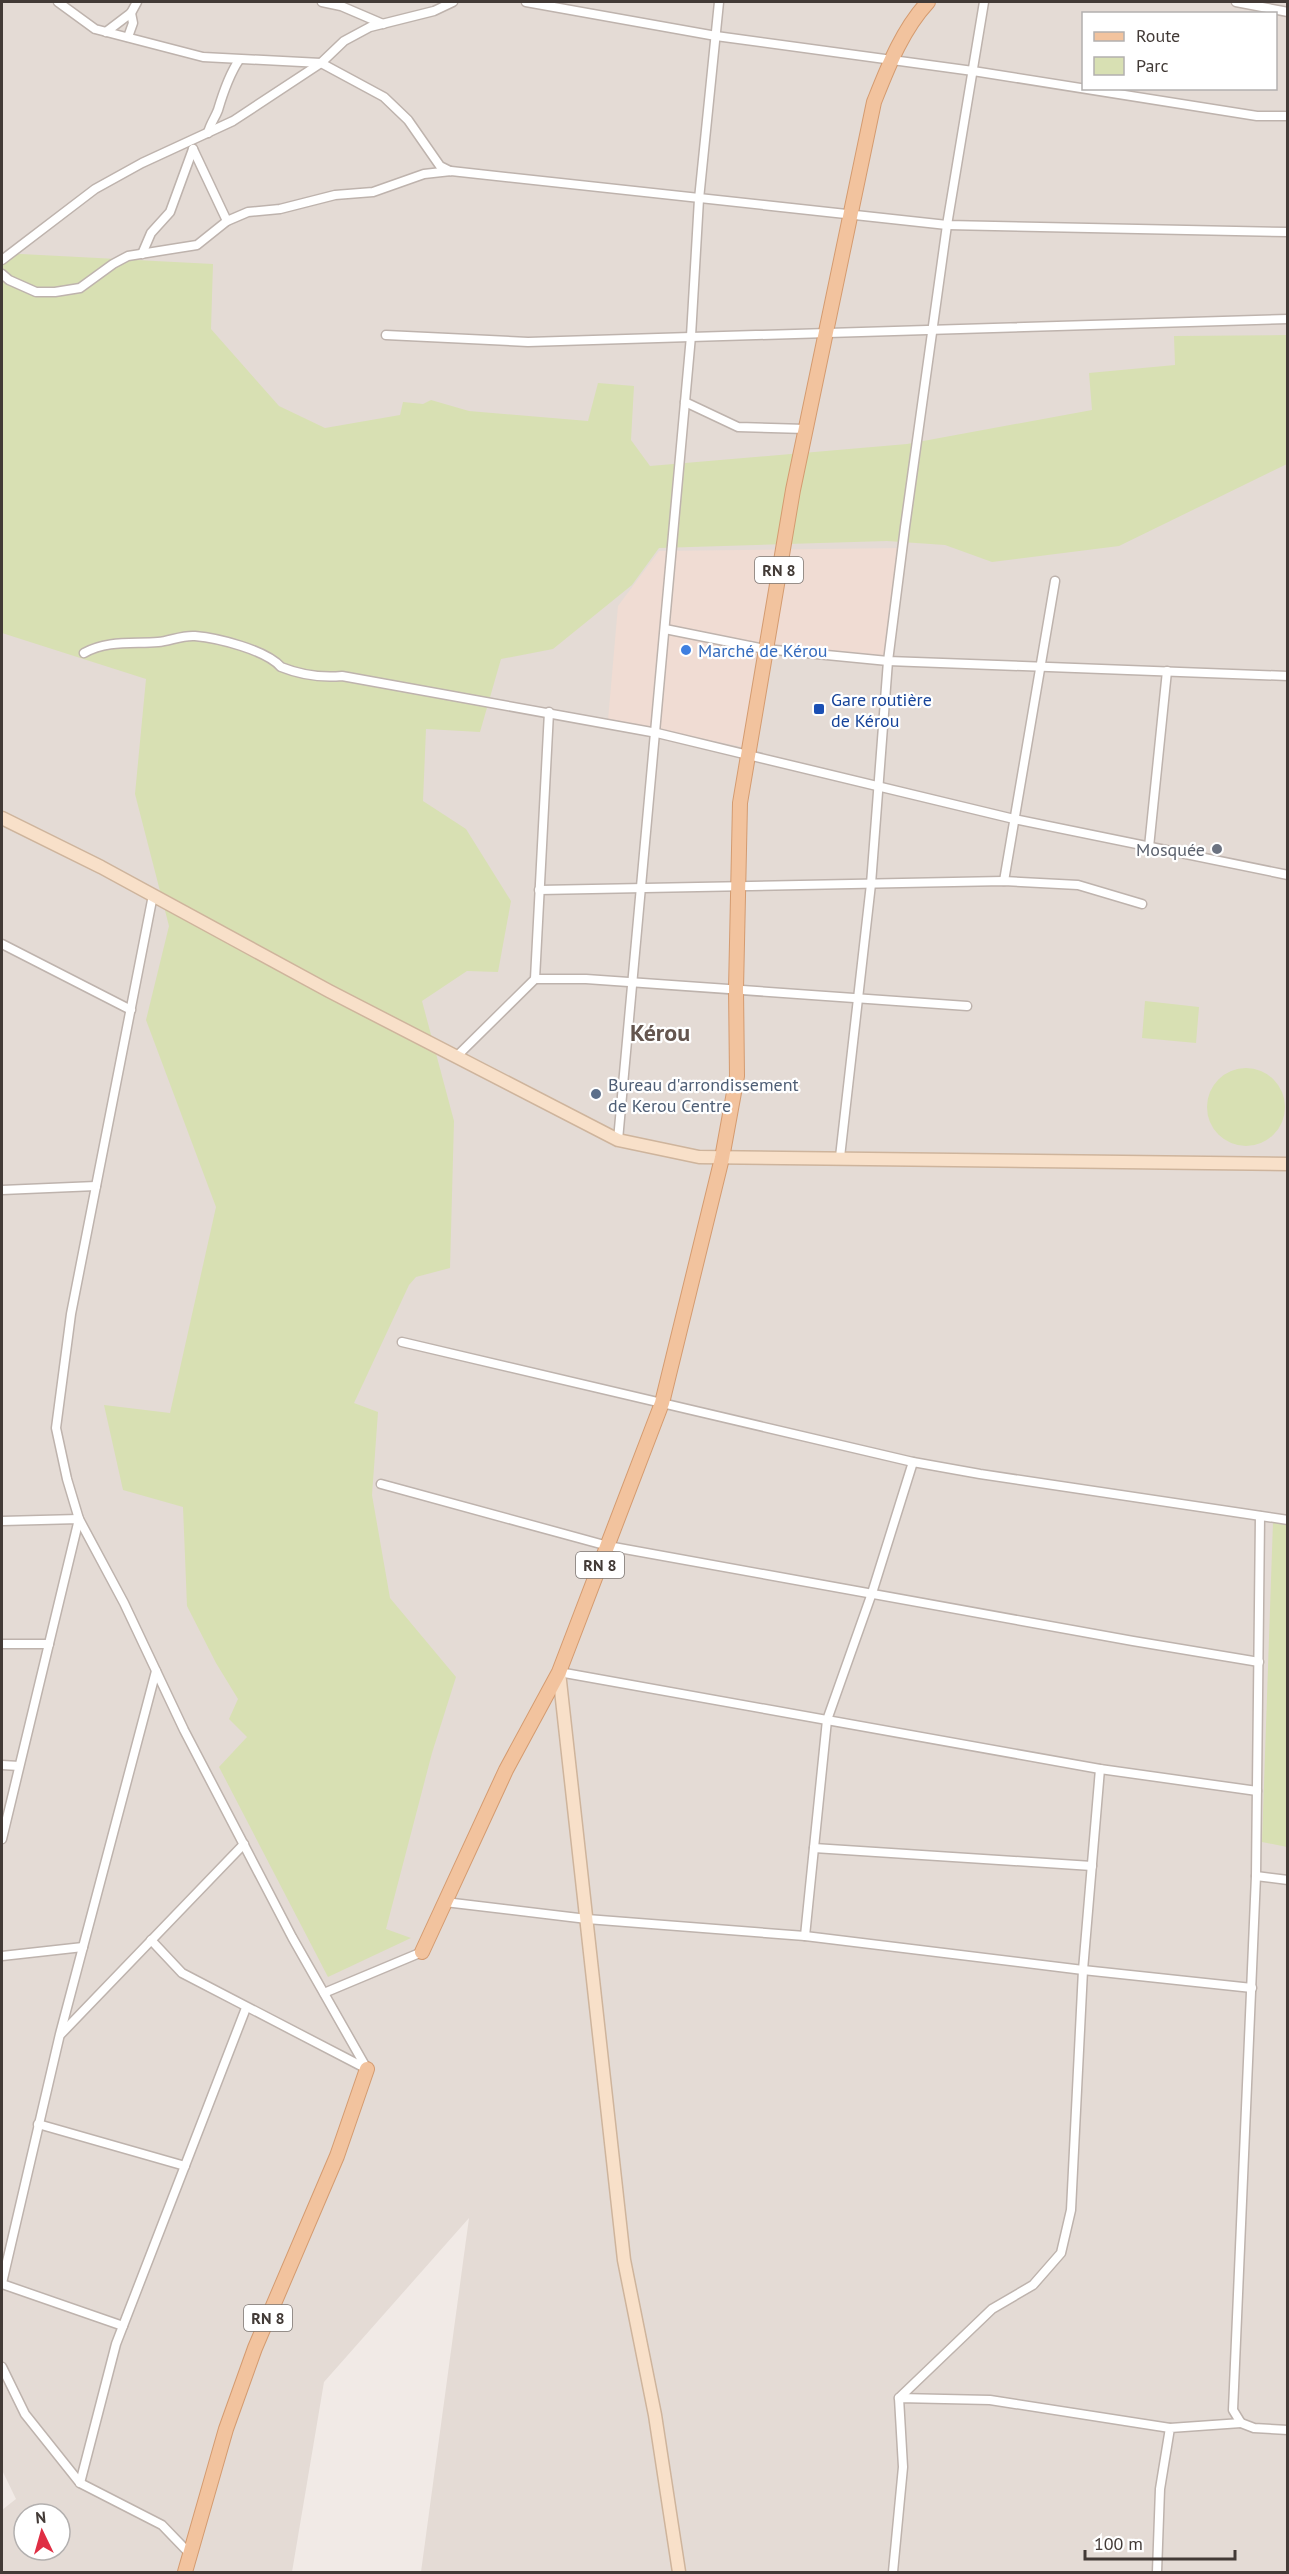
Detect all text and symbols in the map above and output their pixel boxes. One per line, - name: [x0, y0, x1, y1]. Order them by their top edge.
- legend: [1082, 12, 1277, 90]
- text: Route: [1136, 24, 1180, 47]
- text: Parc: [1136, 54, 1169, 77]
- road number: RN 8: [755, 557, 803, 583]
- place label: Marché de Kérou: [698, 639, 828, 662]
- marker: Marché de Kérou: [679, 643, 693, 657]
- place label: Gare routière de Kérou: [831, 688, 932, 732]
- marker: Gare routière de Kérou: [812, 702, 826, 716]
- place label: Mosquée: [1136, 838, 1205, 861]
- marker: Mosquée: [1210, 842, 1224, 856]
- district label: Kérou: [630, 1017, 690, 1048]
- place label: Bureau d'arrondissement de Kerou Centre: [608, 1073, 799, 1117]
- marker: Bureau d'arrondissement de Kerou Centre: [589, 1087, 603, 1101]
- road number: RN 8: [576, 1552, 624, 1578]
- road number: RN 8: [244, 2305, 292, 2331]
- north arrow: [12, 2502, 72, 2562]
- text: N: [35, 2507, 47, 2527]
- scale bar: [1085, 2523, 1235, 2561]
- text: 100 m: [1094, 2532, 1143, 2555]

